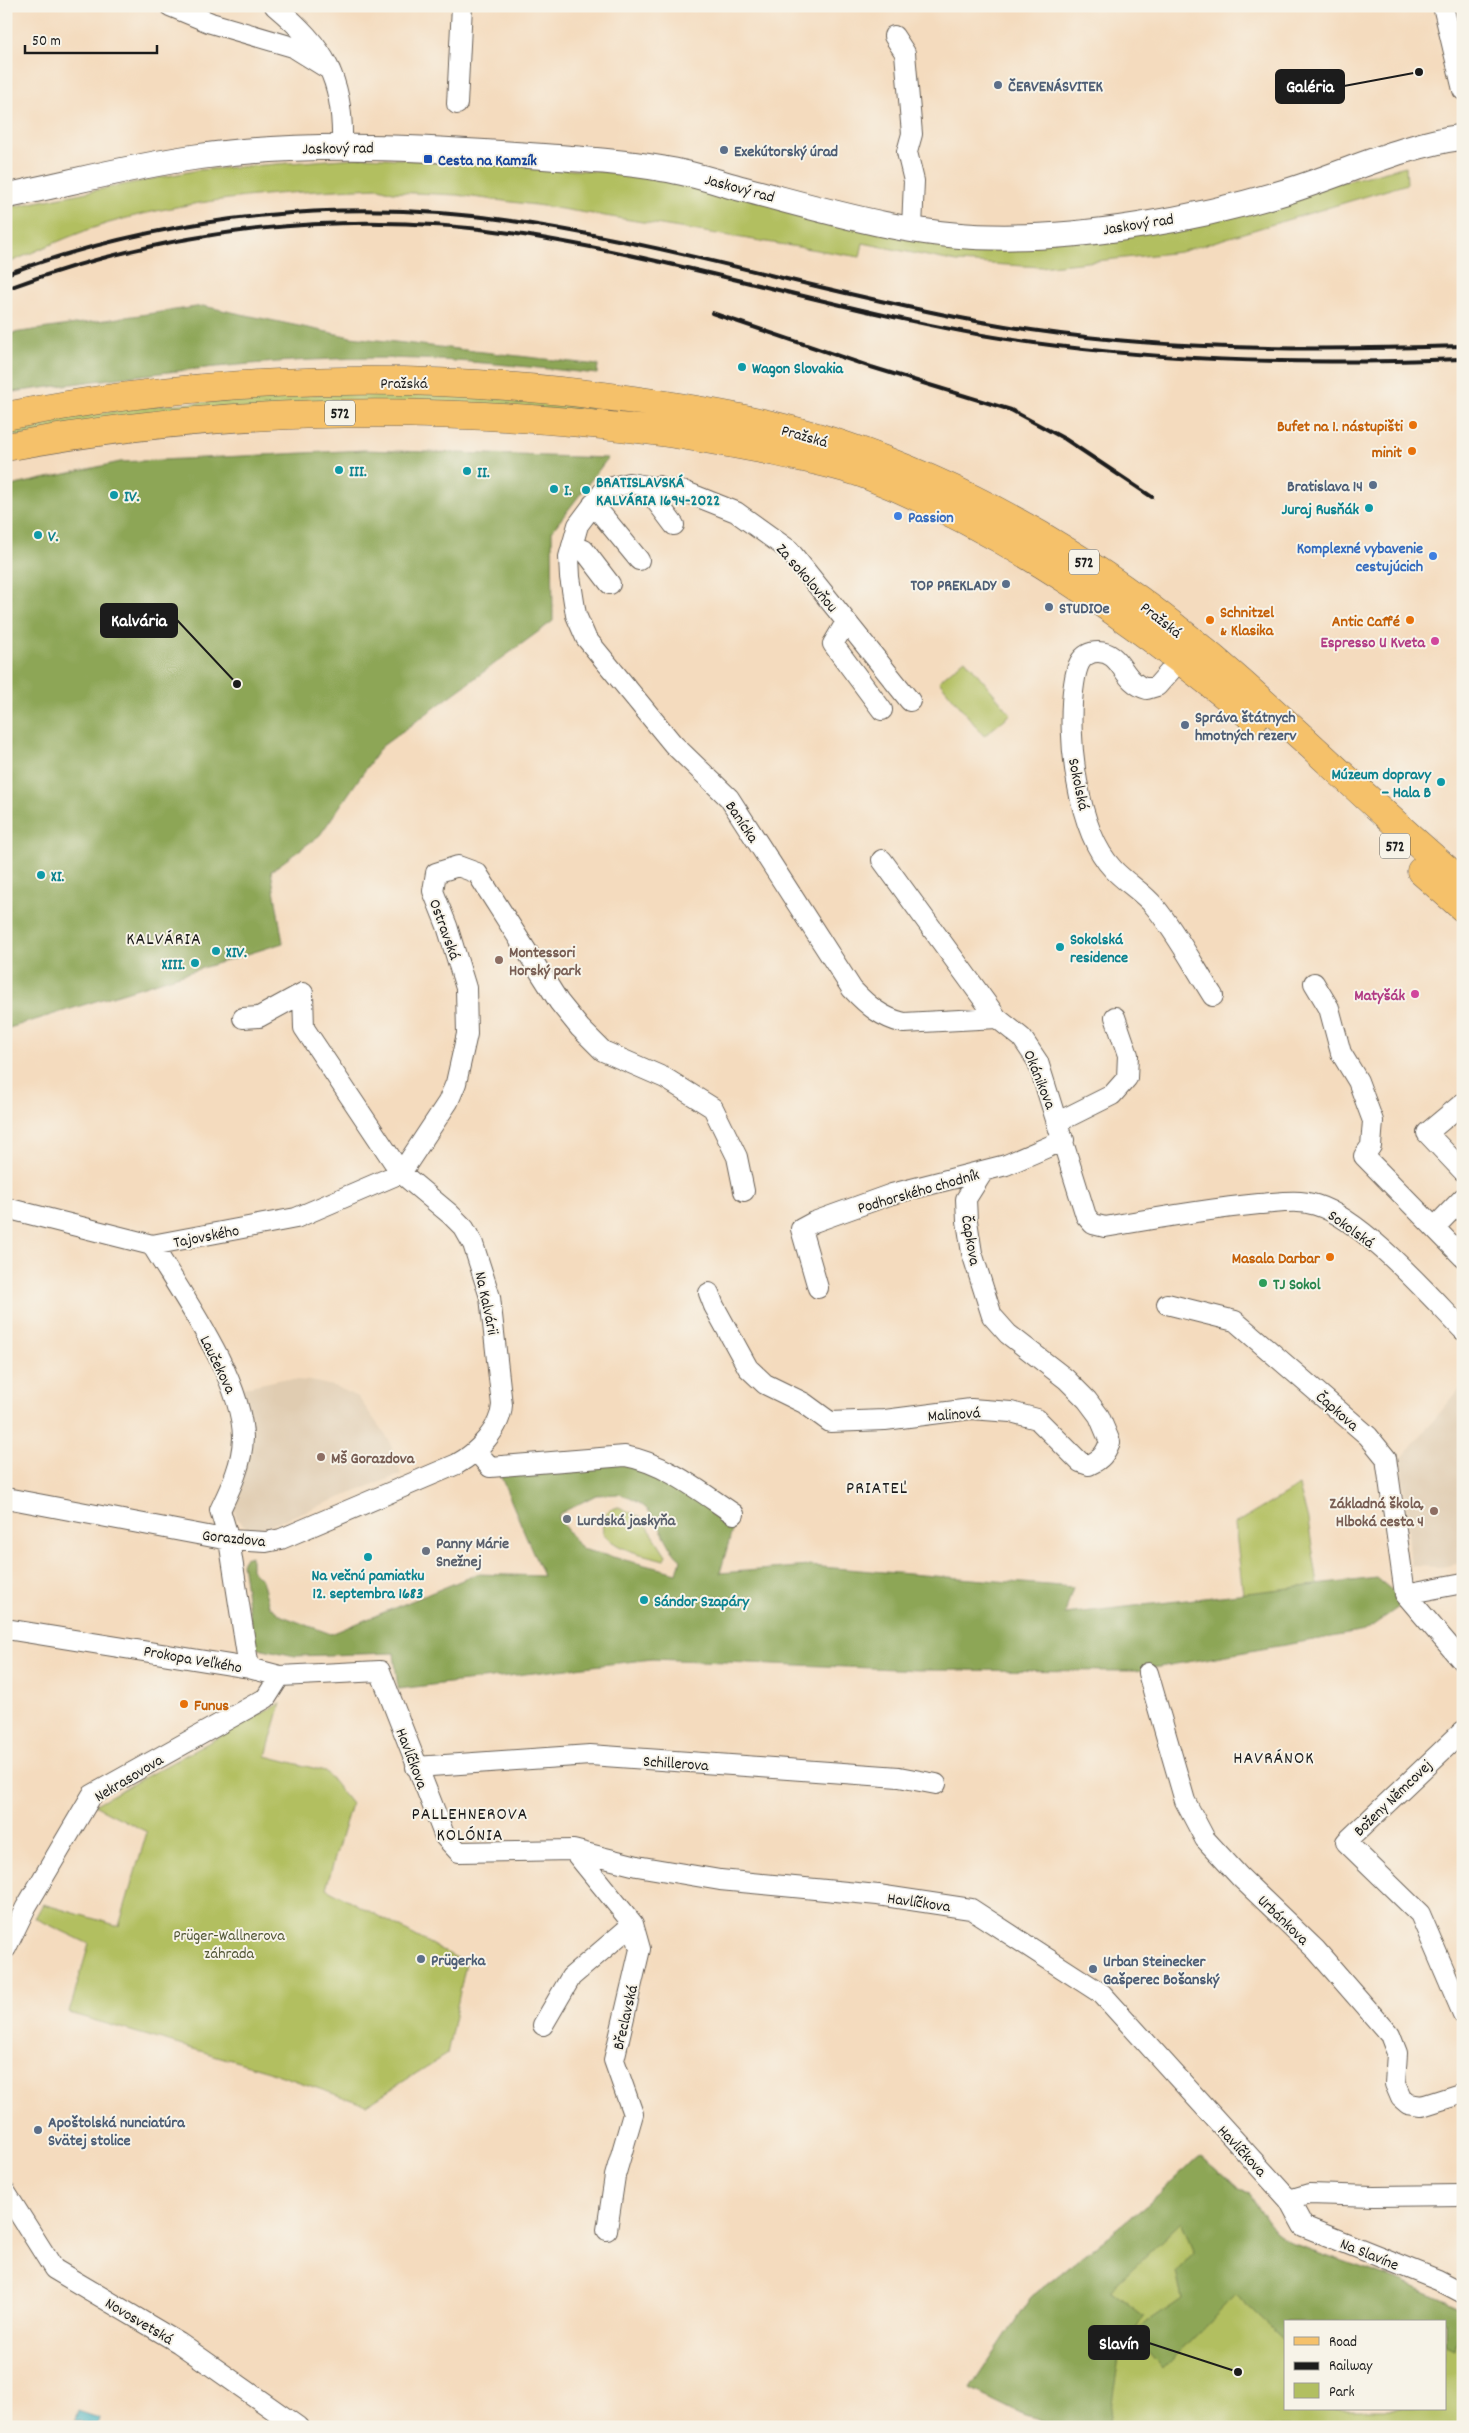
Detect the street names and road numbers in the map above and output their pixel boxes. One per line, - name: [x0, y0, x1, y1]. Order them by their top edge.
- street label: Jaskový rad: [302, 137, 374, 162]
- street label: Jaskový rad: [702, 169, 777, 210]
- street label: Jaskový rad: [1101, 209, 1176, 242]
- street label: Pražská: [380, 373, 428, 396]
- road number: 572: [325, 400, 355, 426]
- street label: Pražská: [778, 420, 830, 455]
- street label: Za sokolovňou: [770, 539, 843, 618]
- road number: 572: [1069, 550, 1099, 574]
- street label: Pražská: [1135, 597, 1186, 645]
- street label: Sokolská: [1061, 756, 1094, 813]
- street label: Banícka: [719, 797, 764, 848]
- road number: 572: [1380, 834, 1410, 858]
- street label: Ostravská: [422, 896, 465, 964]
- street label: Okánikova: [1016, 1047, 1061, 1113]
- street label: Podhorského chodník: [855, 1164, 982, 1221]
- street label: Sokolská: [1322, 1205, 1379, 1255]
- street label: Čapkova: [954, 1214, 985, 1268]
- street label: Tajovského: [172, 1220, 241, 1255]
- street label: Na Kalvárii: [468, 1270, 503, 1337]
- street label: Laučekova: [193, 1332, 241, 1399]
- street label: Čapkova: [1310, 1387, 1363, 1438]
- street label: Malinová: [927, 1402, 981, 1429]
- street label: Gorazdova: [201, 1525, 267, 1554]
- street label: Prokopa Veľkého: [141, 1640, 244, 1680]
- street label: Havlíčkova: [389, 1725, 433, 1793]
- street label: Nekrasovova: [90, 1749, 169, 1809]
- street label: Schillerova: [642, 1751, 710, 1778]
- street label: Boženy Němcovej: [1349, 1755, 1438, 1843]
- street label: Havlíčkova: [886, 1888, 952, 1919]
- street label: Urbánkova: [1251, 1890, 1314, 1952]
- street label: Břeclavská: [608, 1983, 645, 2052]
- street label: Havlíčkova: [1211, 2121, 1272, 2183]
- street label: Na Slavíne: [1336, 2233, 1402, 2277]
- street label: Novosvetská: [100, 2293, 177, 2352]

